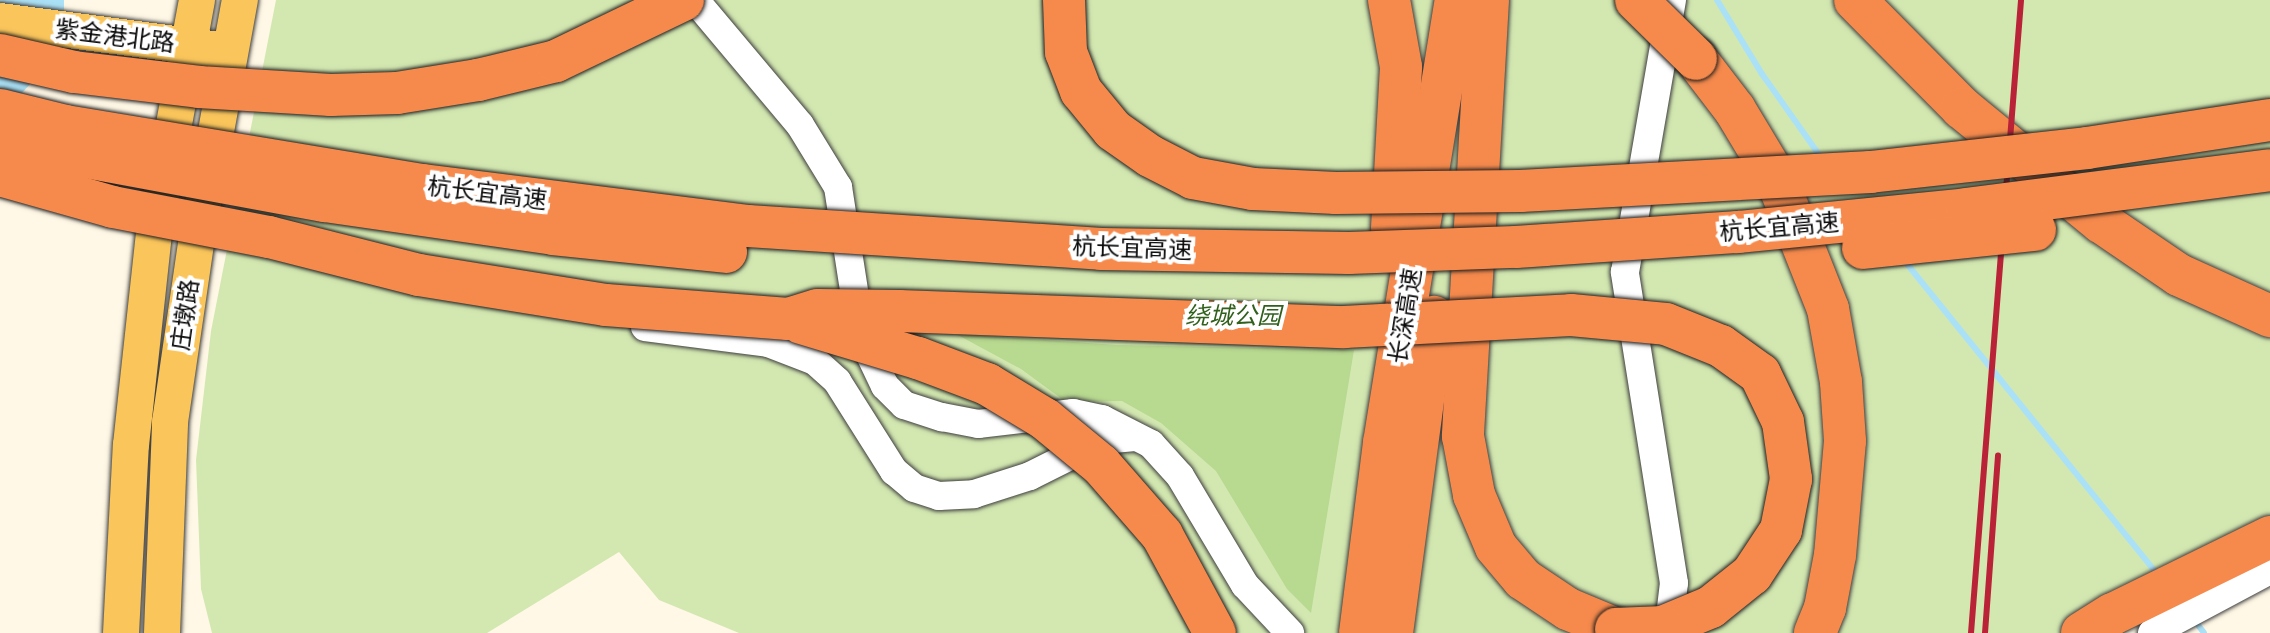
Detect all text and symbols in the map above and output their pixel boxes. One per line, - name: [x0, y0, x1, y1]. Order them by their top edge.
- street label: 紫金港北路: [54, 14, 176, 58]
- street label: 杭长宜高速: [426, 171, 548, 215]
- street label: 杭长宜高速: [1718, 207, 1840, 247]
- street label: 杭长宜高速: [1072, 232, 1192, 264]
- street label: 长深高速: [1383, 266, 1427, 366]
- street label: 庄墩路: [166, 277, 204, 353]
- park label: 绕城公园: [1185, 302, 1281, 330]

